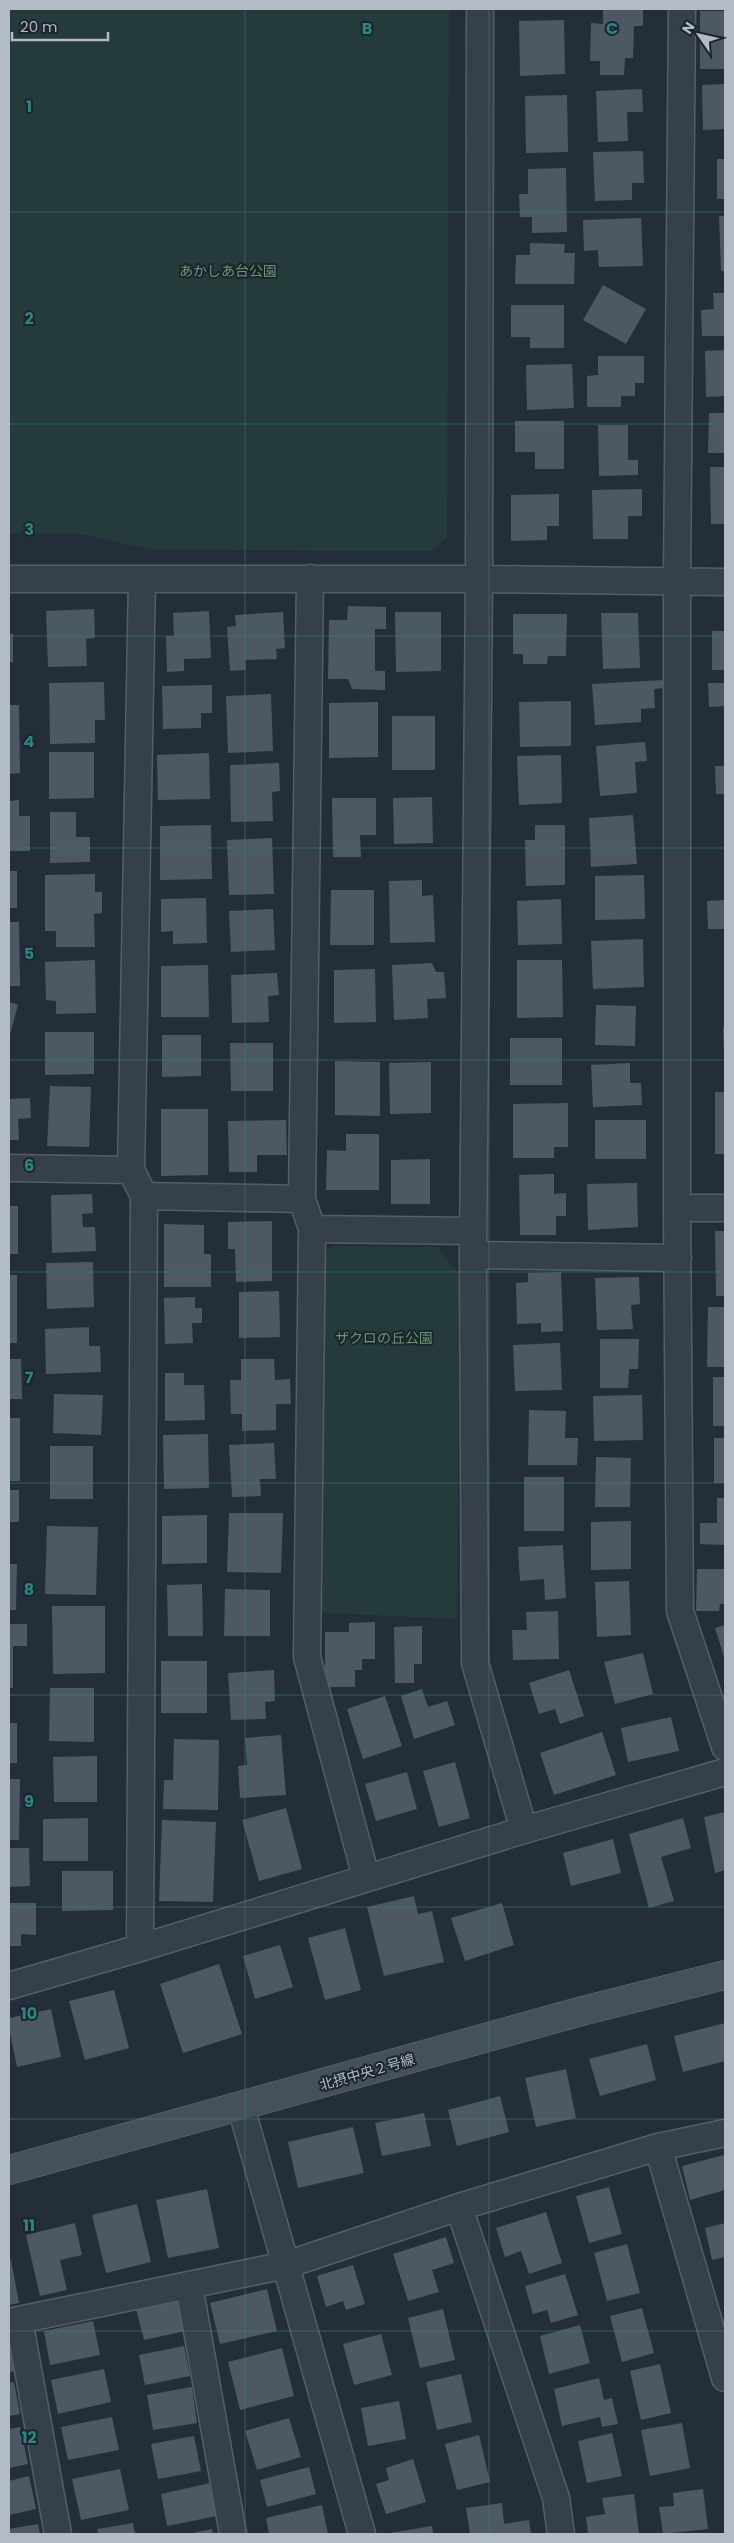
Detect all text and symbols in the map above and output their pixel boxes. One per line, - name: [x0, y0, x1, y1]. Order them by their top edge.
- scale bar: [12, 10, 109, 42]
- north arrow: [674, 10, 724, 60]
- text: 20 m: [20, 16, 58, 37]
- text: B: [362, 17, 372, 40]
- text: C: [606, 17, 618, 40]
- text: N: [677, 18, 699, 38]
- text: 1: [26, 95, 32, 118]
- park label: あかしあ台公園: [179, 261, 277, 281]
- text: 2: [24, 307, 34, 330]
- text: 3: [24, 518, 34, 541]
- text: 4: [24, 730, 35, 753]
- text: 5: [24, 942, 34, 965]
- text: 6: [24, 1154, 34, 1177]
- park label: ザクロの丘公園: [335, 1328, 433, 1348]
- text: 7: [25, 1366, 34, 1389]
- text: 8: [24, 1578, 34, 1601]
- text: 9: [24, 1790, 34, 1813]
- text: 10: [21, 2002, 37, 2025]
- street label: 北摂中央２号線: [317, 2049, 417, 2095]
- text: 11: [23, 2214, 35, 2237]
- text: 12: [21, 2426, 37, 2449]

